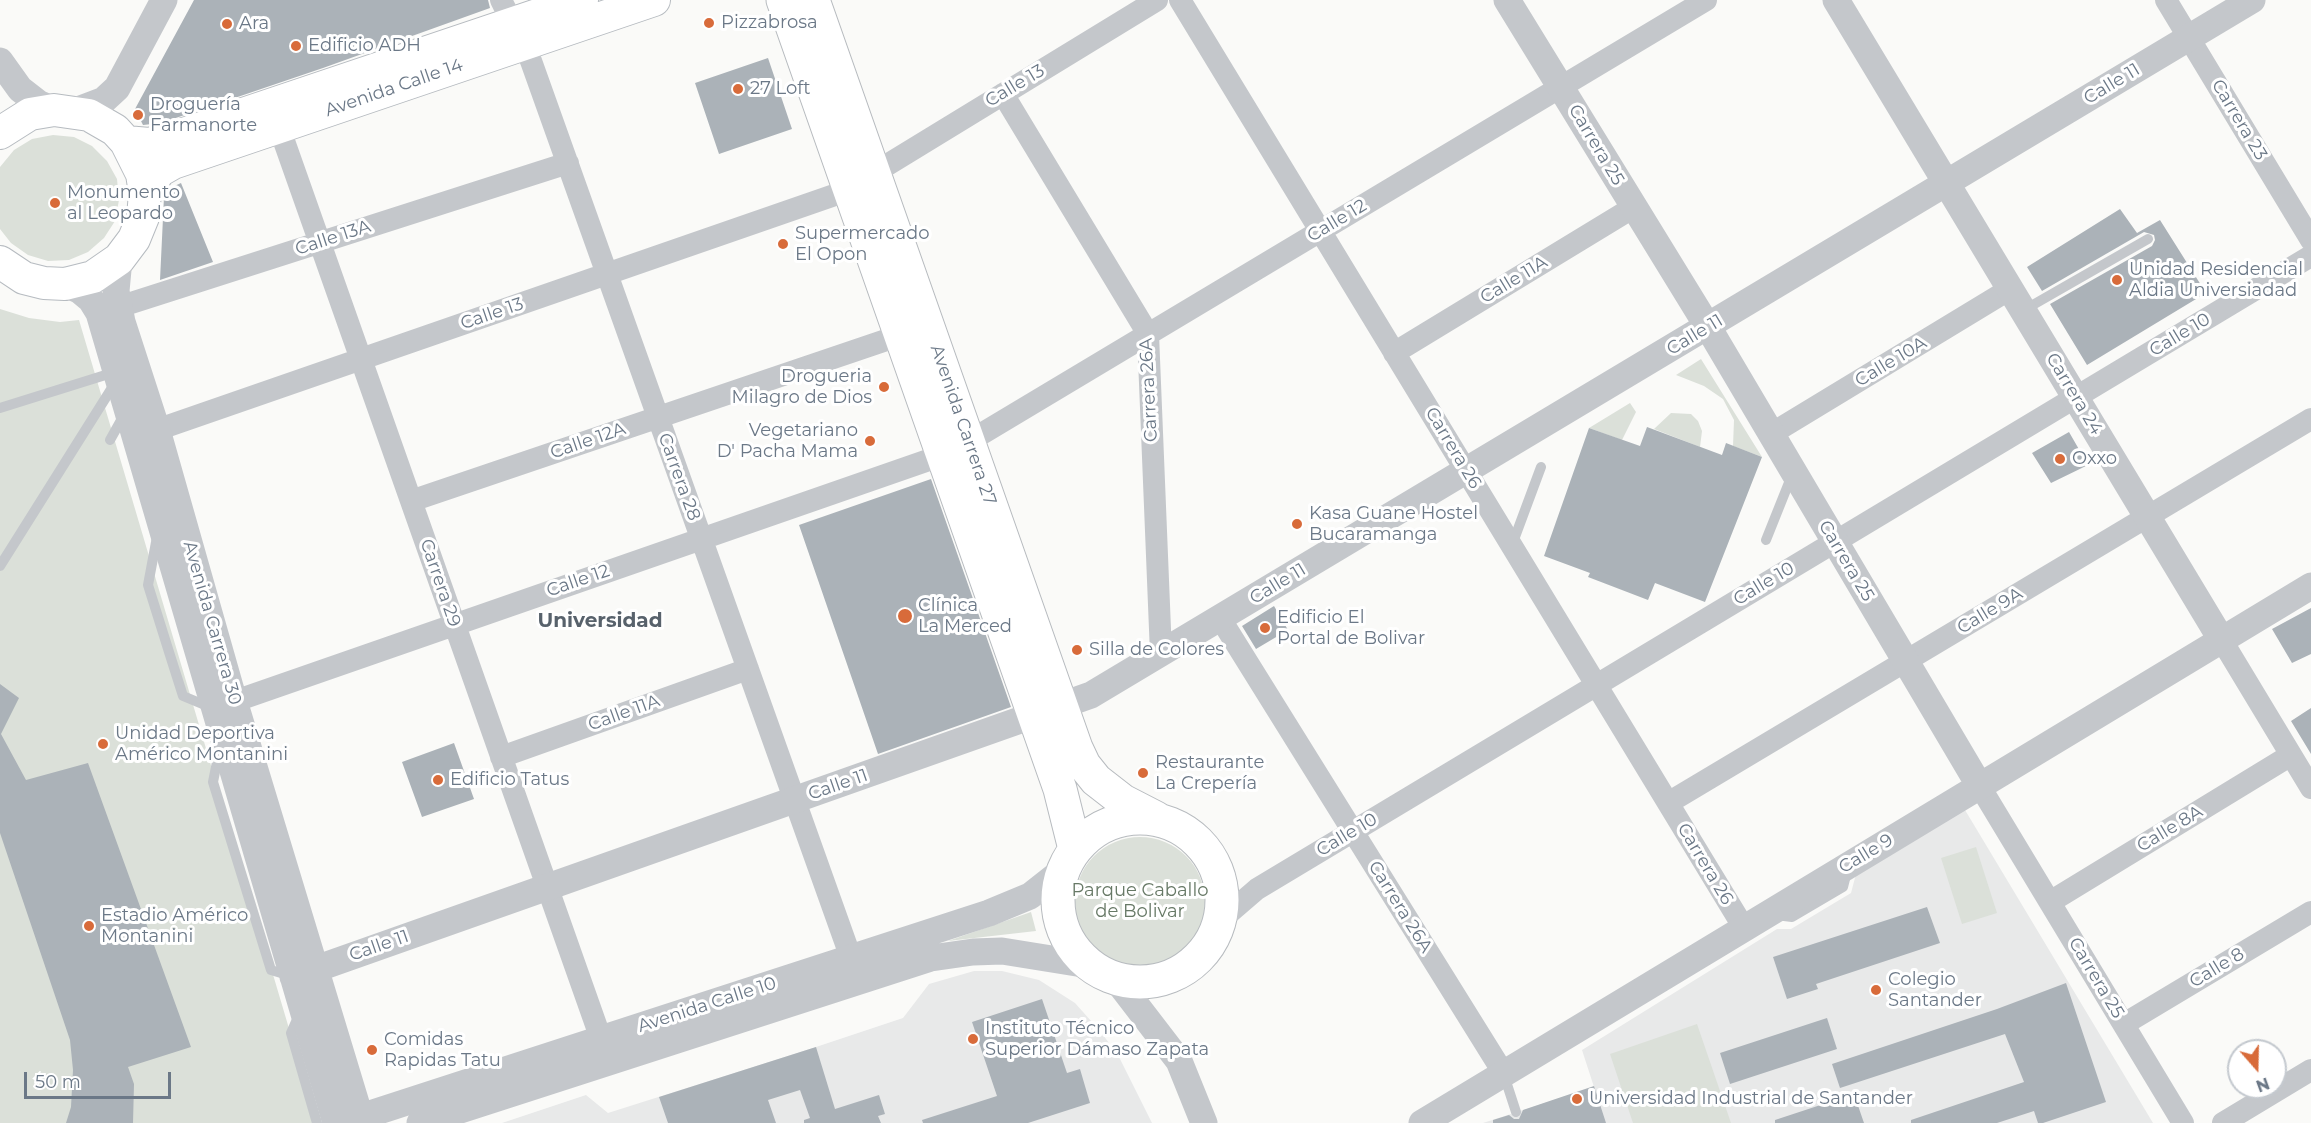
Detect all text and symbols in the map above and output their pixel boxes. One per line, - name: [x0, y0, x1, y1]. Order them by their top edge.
- place label: Pizzabrosa: [721, 12, 818, 34]
- place label: Ara: [239, 13, 269, 35]
- marker: Pizzabrosa: [702, 16, 716, 30]
- marker: Ara: [220, 17, 234, 31]
- place label: Edificio ADH: [308, 35, 421, 57]
- marker: Edificio ADH: [289, 39, 303, 53]
- street label: Avenida Calle 14: [322, 54, 466, 122]
- street label: Calle 11: [2080, 59, 2144, 109]
- street label: Calle 13: [982, 60, 1048, 112]
- street label: Carrera 23: [2206, 76, 2272, 164]
- place label: 27 Loft: [750, 78, 811, 100]
- marker: 27 Loft: [731, 82, 745, 96]
- place label: Droguería Farmanorte: [150, 94, 257, 136]
- street label: Carrera 25: [1563, 101, 1629, 189]
- marker: Droguería Farmanorte: [131, 108, 145, 122]
- place label: Monumento al Leopardo: [67, 182, 180, 224]
- street label: Calle 12: [1303, 195, 1371, 247]
- marker: Monumento al Leopardo: [48, 196, 62, 210]
- street label: Calle 13A: [293, 216, 373, 260]
- place label: Supermercado El Opon: [795, 223, 930, 266]
- marker: Supermercado El Opon: [776, 237, 790, 251]
- street label: Calle 11A: [1477, 252, 1551, 308]
- place label: Unidad Residencial Aldia Universiadad: [2129, 259, 2303, 302]
- marker: Unidad Residencial Aldia Universiadad: [2110, 273, 2124, 287]
- street label: Calle 13: [458, 293, 526, 335]
- street label: Calle 10: [2146, 309, 2214, 361]
- street label: Calle 11: [1663, 310, 1727, 360]
- street label: Calle 10A: [1851, 332, 1931, 392]
- street label: Carrera 26A: [1135, 337, 1163, 443]
- street label: Avenida Carrera 27: [925, 342, 1001, 508]
- street label: Carrera 24: [2041, 349, 2107, 439]
- place label: Drogueria Milagro de Dios: [732, 366, 872, 409]
- marker: Drogueria Milagro de Dios: [877, 380, 891, 394]
- street label: Carrera 26: [1420, 403, 1486, 493]
- street label: Calle 12A: [548, 418, 628, 464]
- place label: Vegetariano D' Pacha Mama: [717, 420, 858, 462]
- street label: Carrera 28: [653, 430, 705, 524]
- marker: Vegetariano D' Pacha Mama: [863, 434, 877, 448]
- place label: Oxxo: [2072, 448, 2117, 470]
- marker: Oxxo: [2053, 452, 2067, 466]
- place label: Kasa Guane Hostel Bucaramanga: [1309, 503, 1478, 546]
- marker: Kasa Guane Hostel Bucaramanga: [1290, 517, 1304, 531]
- street label: Carrera 25: [1813, 517, 1879, 605]
- street label: Carrera 29: [415, 536, 465, 630]
- street label: Avenida Carrera 30: [178, 539, 246, 707]
- street label: Calle 10: [1730, 558, 1798, 610]
- street label: Calle 11: [1246, 559, 1310, 609]
- street label: Calle 12: [544, 560, 612, 602]
- street label: Calle 9A: [1953, 583, 2027, 639]
- place label: Clínica La Merced: [918, 595, 1012, 638]
- marker: Clínica La Merced: [896, 607, 914, 625]
- place label: Edificio El Portal de Bolivar: [1277, 607, 1425, 650]
- district label: Universidad: [537, 609, 663, 633]
- marker: Edificio El Portal de Bolivar: [1258, 621, 1272, 635]
- place label: Silla de Colores: [1089, 639, 1224, 661]
- marker: Silla de Colores: [1070, 643, 1084, 657]
- street label: Calle 11A: [585, 690, 663, 736]
- place label: Unidad Deportiva Américo Montanini: [115, 723, 288, 766]
- marker: Unidad Deportiva Américo Montanini: [96, 737, 110, 751]
- place label: Restaurante La Crepería: [1155, 752, 1264, 795]
- street label: Calle 11: [805, 765, 871, 805]
- marker: Restaurante La Crepería: [1136, 766, 1150, 780]
- place label: Edificio Tatus: [450, 769, 569, 791]
- marker: Edificio Tatus: [431, 773, 445, 787]
- street label: Calle 8A: [2133, 801, 2207, 857]
- street label: Calle 10: [1313, 809, 1381, 861]
- street label: Carrera 26: [1672, 819, 1738, 909]
- street label: Calle 9: [1835, 829, 1897, 879]
- street label: Carrera 26A: [1363, 857, 1437, 957]
- park label: Parque Caballo de Bolivar: [1071, 880, 1209, 922]
- place label: Estadio Américo Montanini: [101, 905, 248, 948]
- marker: Estadio Américo Montanini: [82, 919, 96, 933]
- street label: Calle 11: [346, 926, 412, 966]
- street label: Carrera 25: [2063, 934, 2129, 1022]
- street label: Calle 8: [2186, 943, 2248, 993]
- place label: Colegio Santander: [1888, 969, 1982, 1012]
- street label: Avenida Calle 10: [635, 972, 779, 1038]
- marker: Colegio Santander: [1869, 983, 1883, 997]
- place label: Instituto Técnico Superior Dámaso Zapata: [985, 1018, 1209, 1060]
- place label: Comidas Rapidas Tatu: [384, 1029, 501, 1072]
- marker: Instituto Técnico Superior Dámaso Zapata: [966, 1032, 980, 1046]
- north arrow: [2227, 1039, 2287, 1099]
- marker: Comidas Rapidas Tatu: [365, 1043, 379, 1057]
- scale bar: [27, 1060, 174, 1098]
- text: 50 m: [35, 1071, 81, 1093]
- text: N: [2253, 1073, 2272, 1096]
- place label: Universidad Industrial de Santander: [1589, 1088, 1913, 1110]
- marker: Universidad Industrial de Santander: [1570, 1092, 1584, 1106]

